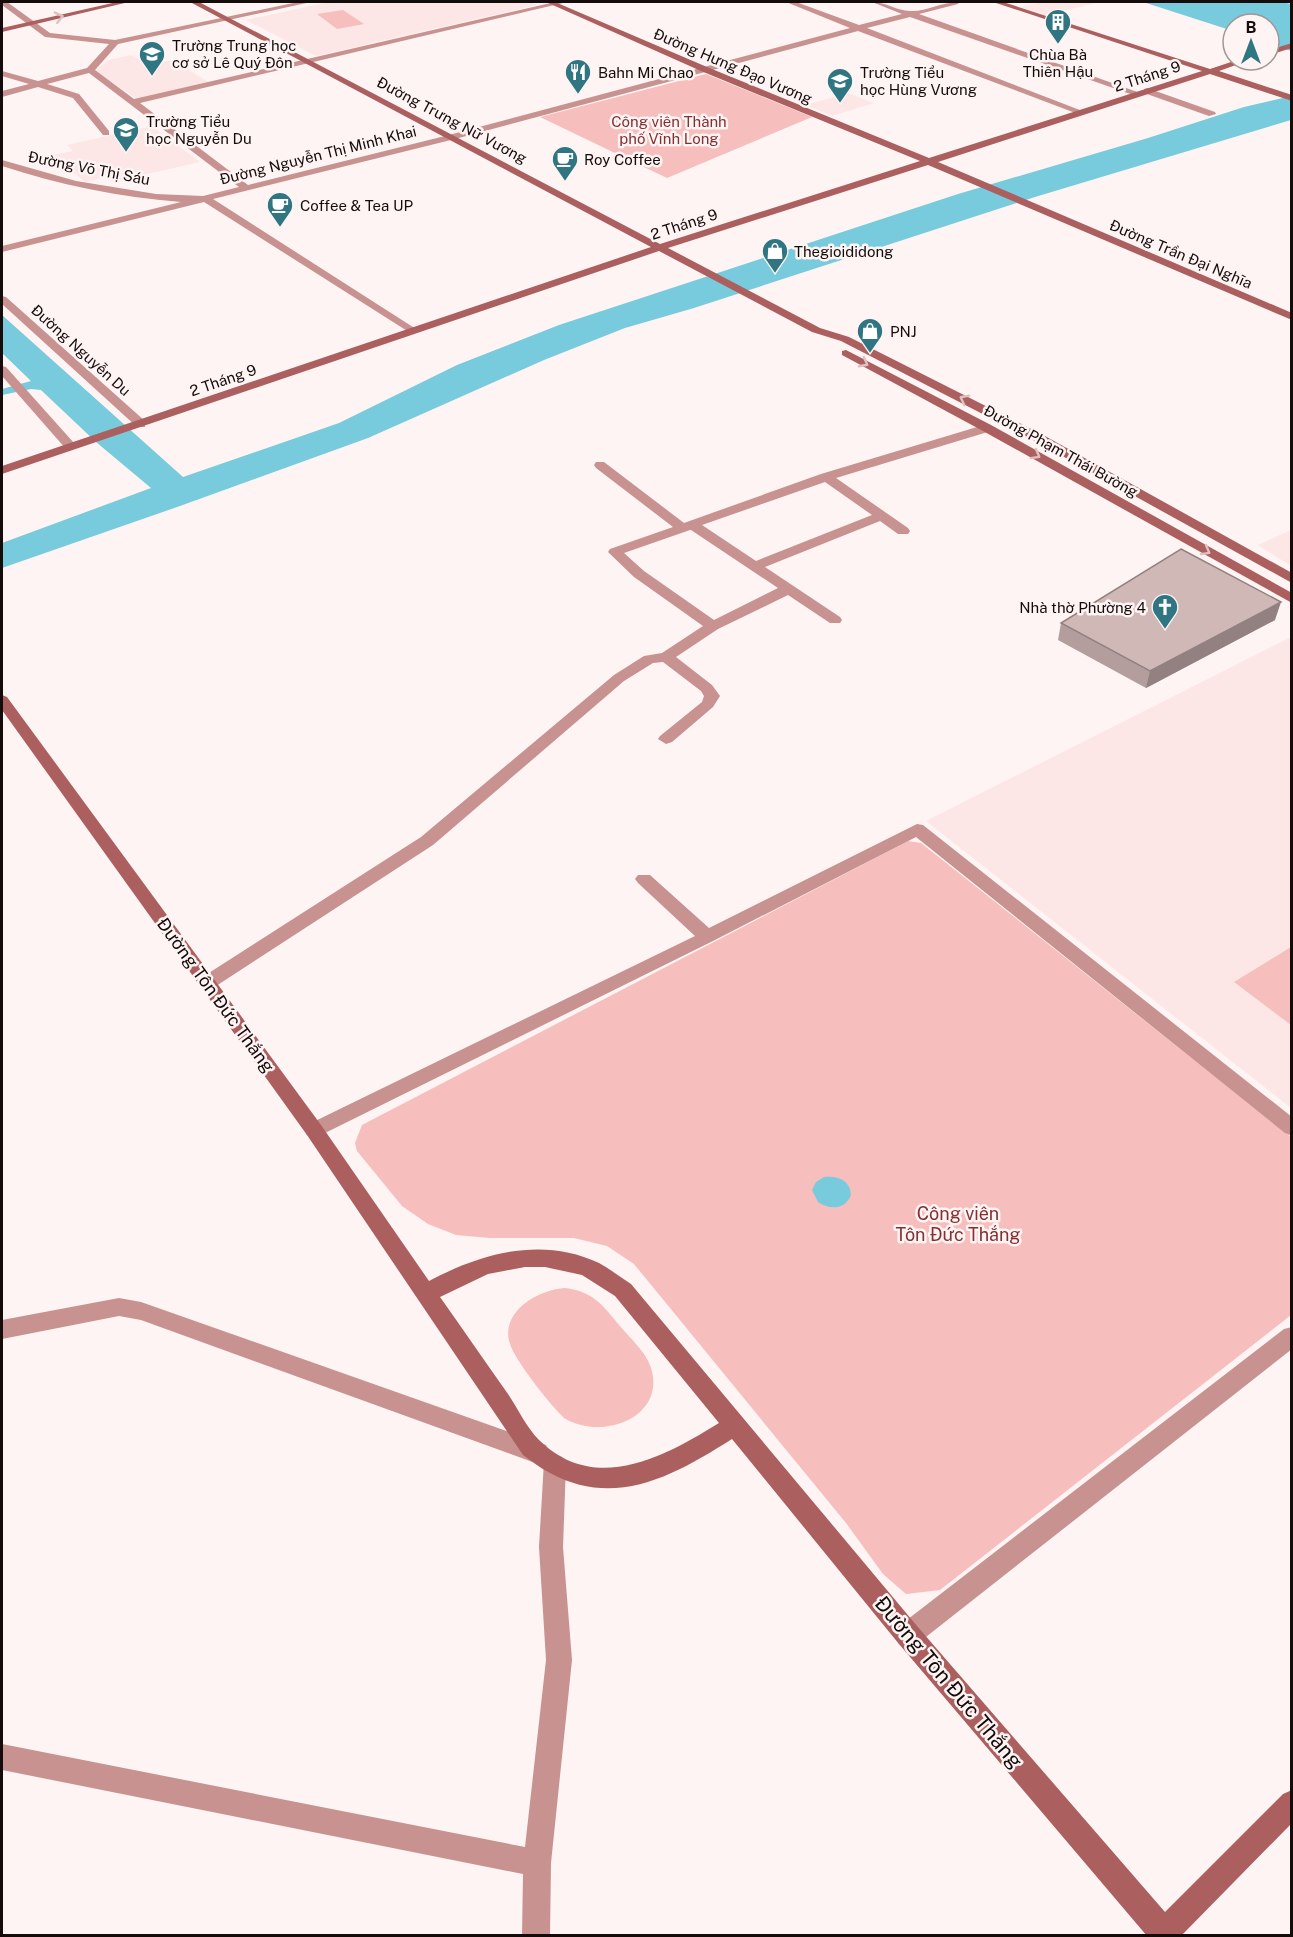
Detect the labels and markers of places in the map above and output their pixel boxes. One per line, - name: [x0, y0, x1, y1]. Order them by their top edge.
- building icon: Chùa Bà Thiên Hậu: [1043, 7, 1073, 45]
- place label: Trường Trung học cơ sở Lê Quý Đôn: [172, 37, 296, 71]
- school or university icon: Trường Trung học cơ sở Lê Quý Đôn: [137, 39, 167, 77]
- place label: Chùa Bà Thiên Hậu: [1023, 46, 1093, 80]
- restaurant icon: Bahn Mi Chao: [563, 57, 593, 95]
- place label: Bahn Mi Chao: [598, 64, 694, 81]
- place label: Trường Tiểu học Hùng Vương: [860, 64, 977, 98]
- school or university icon: Trường Tiểu học Hùng Vương: [825, 66, 855, 104]
- place label: Trường Tiểu học Nguyễn Du: [146, 113, 252, 147]
- school or university icon: Trường Tiểu học Nguyễn Du: [111, 115, 141, 153]
- cafe icon: Roy Coffee: [550, 144, 580, 182]
- place label: Roy Coffee: [584, 151, 661, 168]
- cafe icon: Coffee & Tea UP: [265, 190, 295, 228]
- place label: Coffee & Tea UP: [300, 197, 413, 214]
- shop icon: Thegioididong: [760, 236, 790, 274]
- place label: Thegioididong: [794, 243, 893, 260]
- shop icon: PNJ: [855, 316, 885, 354]
- place label: PNJ: [890, 323, 917, 340]
- church icon: Nhà thờ Phường 4: [1150, 592, 1180, 630]
- place label: Nhà thờ Phường 4: [1019, 599, 1146, 616]

